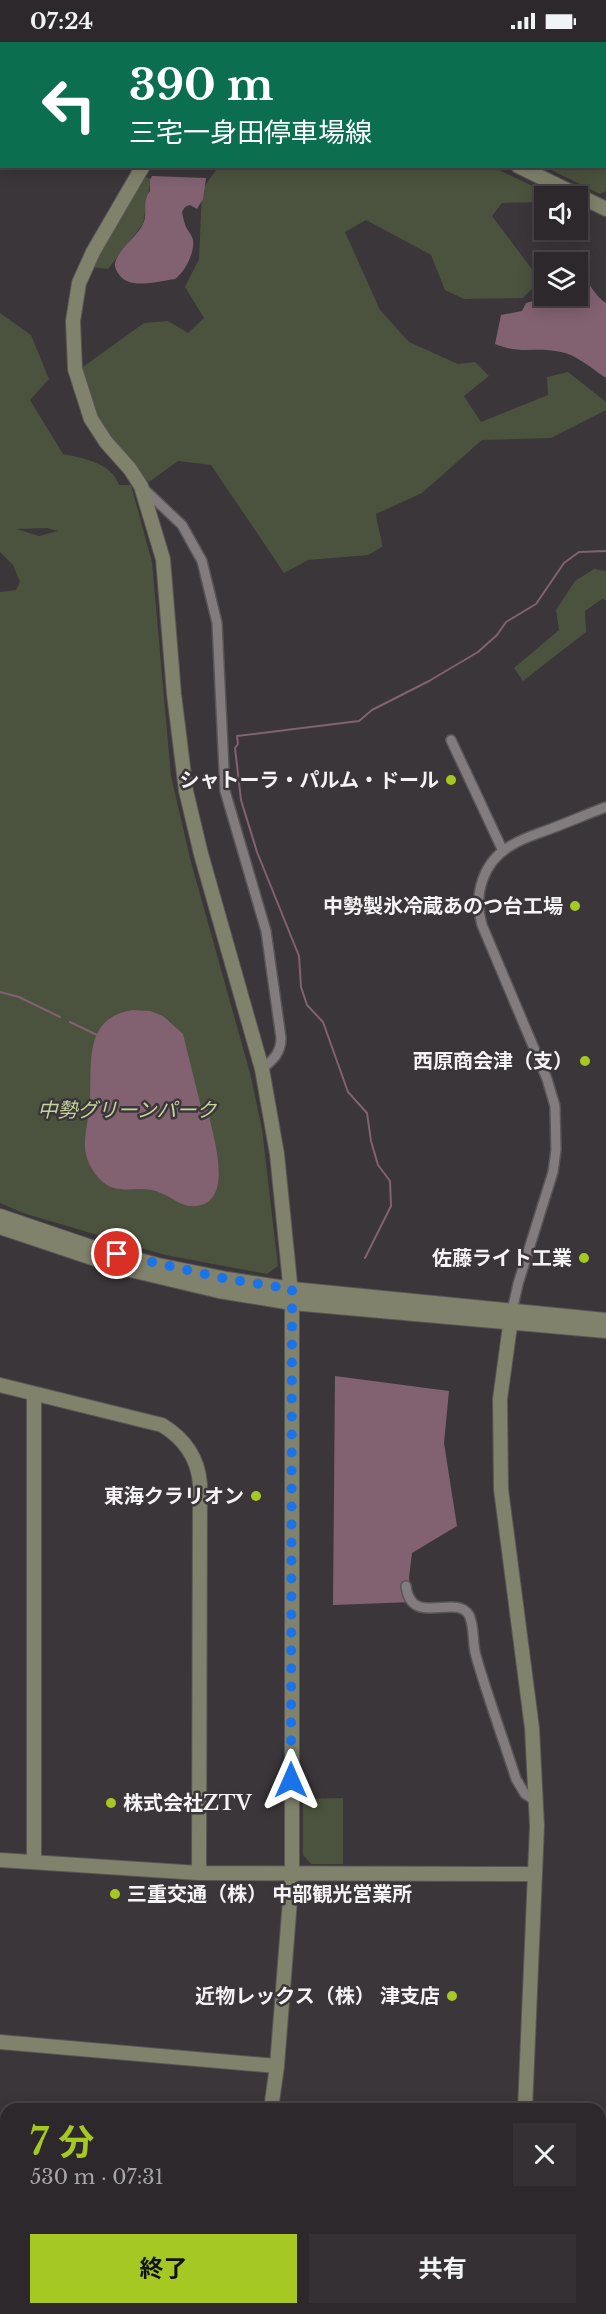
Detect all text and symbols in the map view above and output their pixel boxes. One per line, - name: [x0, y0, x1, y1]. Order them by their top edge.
- text: 07:24: [30, 8, 93, 35]
- text: 390 m: [129, 59, 273, 111]
- icon: left: [30, 66, 108, 144]
- text: 三宅一身田停車場線: [129, 116, 372, 149]
- map controls: [534, 186, 588, 306]
- button: sound: [534, 186, 588, 240]
- button: layers: [534, 252, 588, 306]
- place label: シャトーラ・パルム・ドール: [179, 768, 439, 792]
- marker: シャトーラ・パルム・ドール: [444, 773, 458, 787]
- place label: 中勢製氷冷蔵あのつ台工場: [323, 894, 563, 918]
- marker: 中勢製氷冷蔵あのつ台工場: [568, 899, 582, 913]
- place label: 西原商会津（支）: [413, 1049, 573, 1073]
- marker: 西原商会津（支）: [578, 1054, 592, 1068]
- park label: 中勢グリーンパーク: [38, 1098, 217, 1122]
- pin: [91, 1228, 142, 1279]
- icon: arrive: [100, 1237, 133, 1270]
- place label: 佐藤ライト工業: [432, 1246, 572, 1270]
- marker: 佐藤ライト工業: [577, 1251, 591, 1265]
- place label: 東海クラリオン: [104, 1484, 244, 1508]
- marker: 東海クラリオン: [249, 1489, 263, 1503]
- position arrow: [259, 1748, 323, 1812]
- place label: 株式会社ZTV: [123, 1791, 253, 1815]
- marker: 株式会社ZTV: [104, 1796, 118, 1810]
- place label: 三重交通（株） 中部観光営業所: [127, 1882, 412, 1906]
- marker: 三重交通（株） 中部観光営業所: [108, 1887, 122, 1901]
- place label: 近物レックス（株） 津支店: [195, 1984, 440, 2008]
- marker: 近物レックス（株） 津支店: [445, 1989, 459, 2003]
- text: 7 分: [30, 2120, 94, 2165]
- button: close: [513, 2123, 576, 2186]
- text: 530 m · 07:31: [30, 2165, 164, 2189]
- button: 終了: [30, 2234, 297, 2303]
- button: 共有: [309, 2234, 576, 2303]

